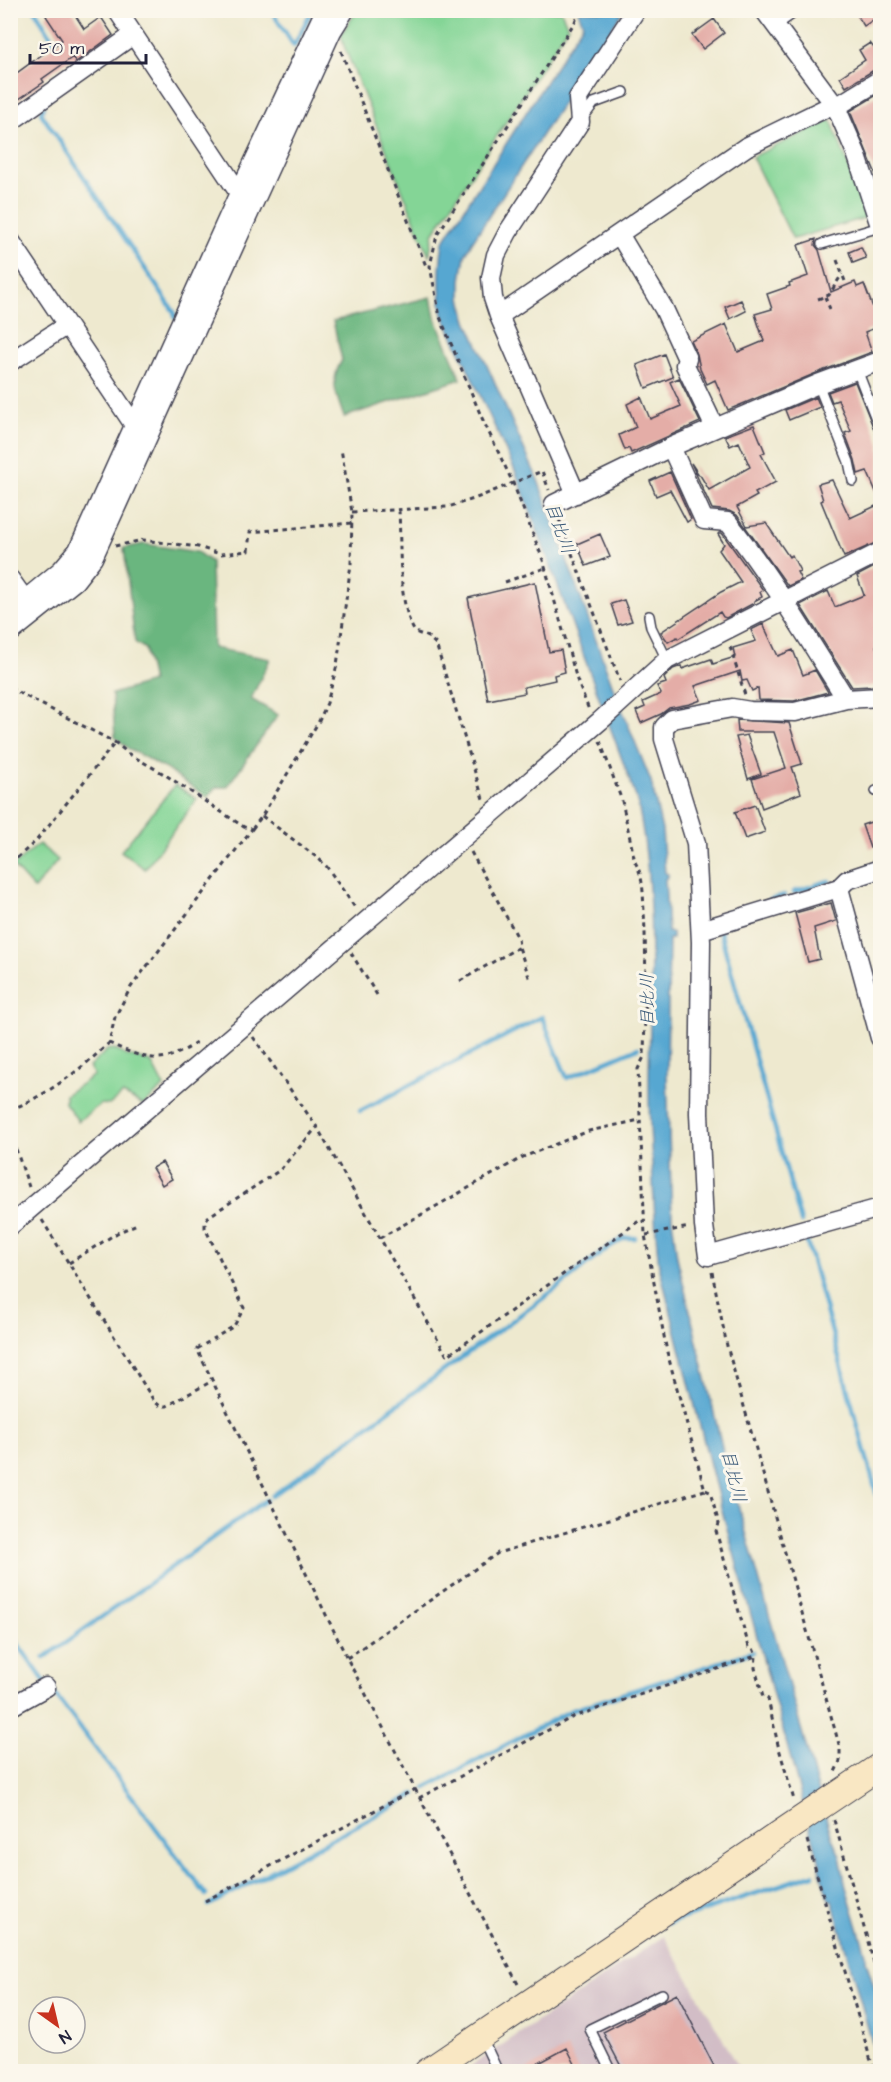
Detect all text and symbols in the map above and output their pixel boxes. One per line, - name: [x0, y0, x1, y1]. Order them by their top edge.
- scale bar: [30, 27, 146, 65]
- text: 50 m: [39, 36, 84, 61]
- water label: 目比川: [539, 499, 581, 558]
- water label: 目比川: [635, 973, 660, 1027]
- water label: 目比川: [715, 1447, 752, 1505]
- north arrow: [27, 1995, 87, 2055]
- text: N: [55, 2025, 75, 2049]

